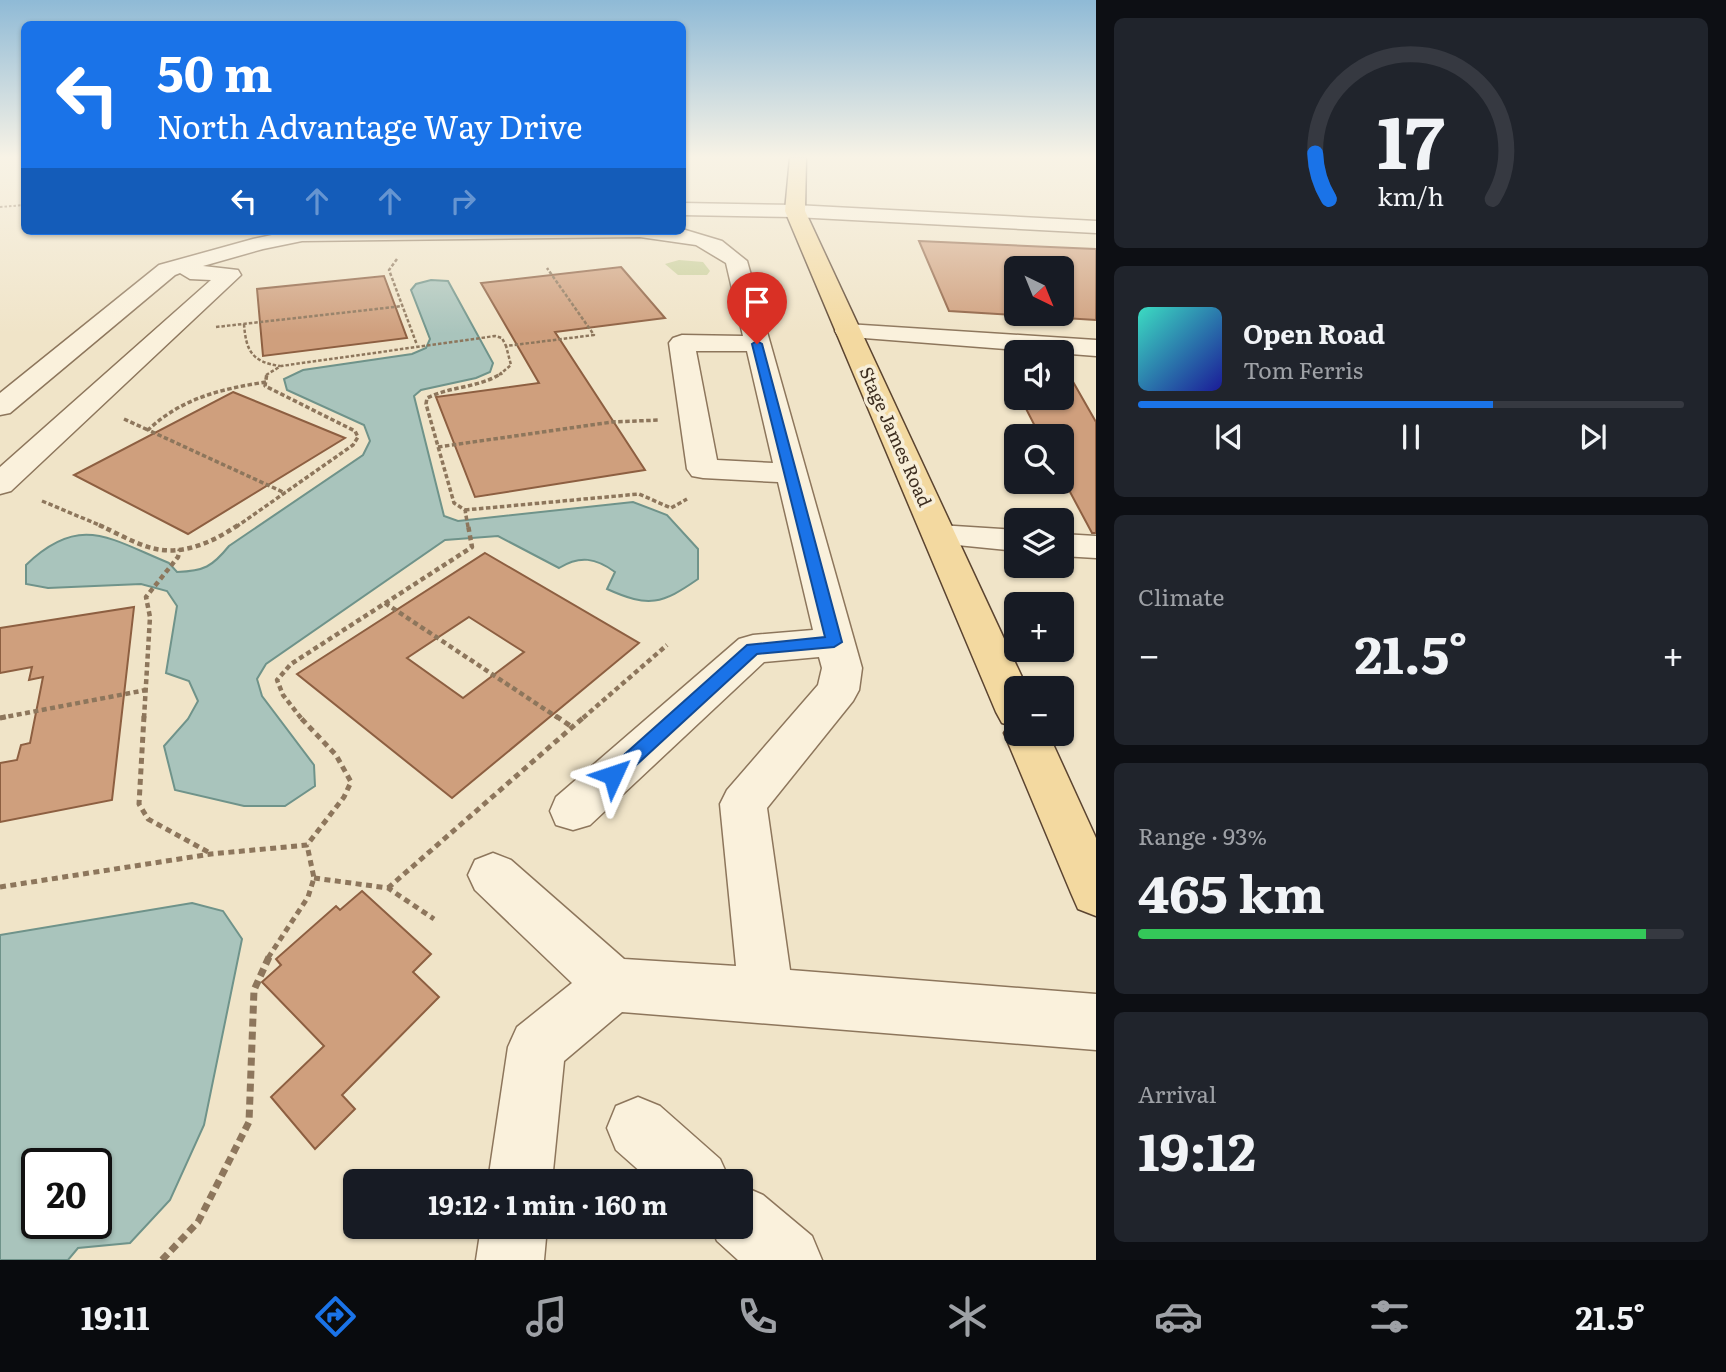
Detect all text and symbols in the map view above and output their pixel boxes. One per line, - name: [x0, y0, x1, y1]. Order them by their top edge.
- text: 50 m: [157, 34, 273, 107]
- icon: left: [42, 49, 133, 140]
- text: 17: [1377, 84, 1445, 192]
- text: North Advantage Way Drive: [157, 101, 583, 149]
- text: km/h: [1378, 177, 1444, 214]
- icon: left: [225, 182, 263, 220]
- icon: ahead: [298, 182, 336, 220]
- icon: ahead: [371, 182, 409, 220]
- icon: right: [444, 182, 482, 220]
- north arrow: [1004, 256, 1074, 326]
- map controls: [1004, 256, 1074, 746]
- pin: [727, 272, 787, 344]
- icon: arrive: [738, 283, 776, 321]
- text: Open Road: [1243, 313, 1385, 352]
- button: sound: [1004, 340, 1074, 410]
- text: Tom Ferris: [1243, 352, 1363, 386]
- street label: Stage James Road: [853, 362, 939, 511]
- icon: previous: [1210, 418, 1248, 456]
- icon: pause: [1392, 418, 1430, 456]
- icon: next: [1574, 418, 1612, 456]
- button: search: [1004, 424, 1074, 494]
- button: layers: [1004, 508, 1074, 578]
- text: Climate: [1138, 579, 1224, 613]
- button: +: [1004, 592, 1074, 662]
- text: 21.5°: [1354, 613, 1468, 690]
- text: −: [1138, 624, 1160, 681]
- text: +: [1662, 624, 1684, 681]
- button: −: [1004, 676, 1074, 746]
- position arrow: [576, 738, 650, 812]
- text: Range · 93%: [1138, 818, 1267, 852]
- text: 465 km: [1138, 852, 1325, 929]
- text: Arrival: [1138, 1076, 1217, 1110]
- text: 19:12: [1138, 1110, 1256, 1187]
- speed limit sign: 20: [21, 1148, 112, 1239]
- text: 19:12 · 1 min · 160 m: [428, 1184, 668, 1223]
- text: 19:11: [81, 1292, 150, 1340]
- icon: directions: [311, 1292, 360, 1341]
- icon: music: [522, 1292, 571, 1341]
- icon: phone: [733, 1292, 782, 1341]
- icon: climate: [943, 1292, 992, 1341]
- icon: car: [1154, 1292, 1203, 1341]
- icon: filters: [1365, 1292, 1414, 1341]
- text: 21.5°: [1575, 1292, 1645, 1340]

